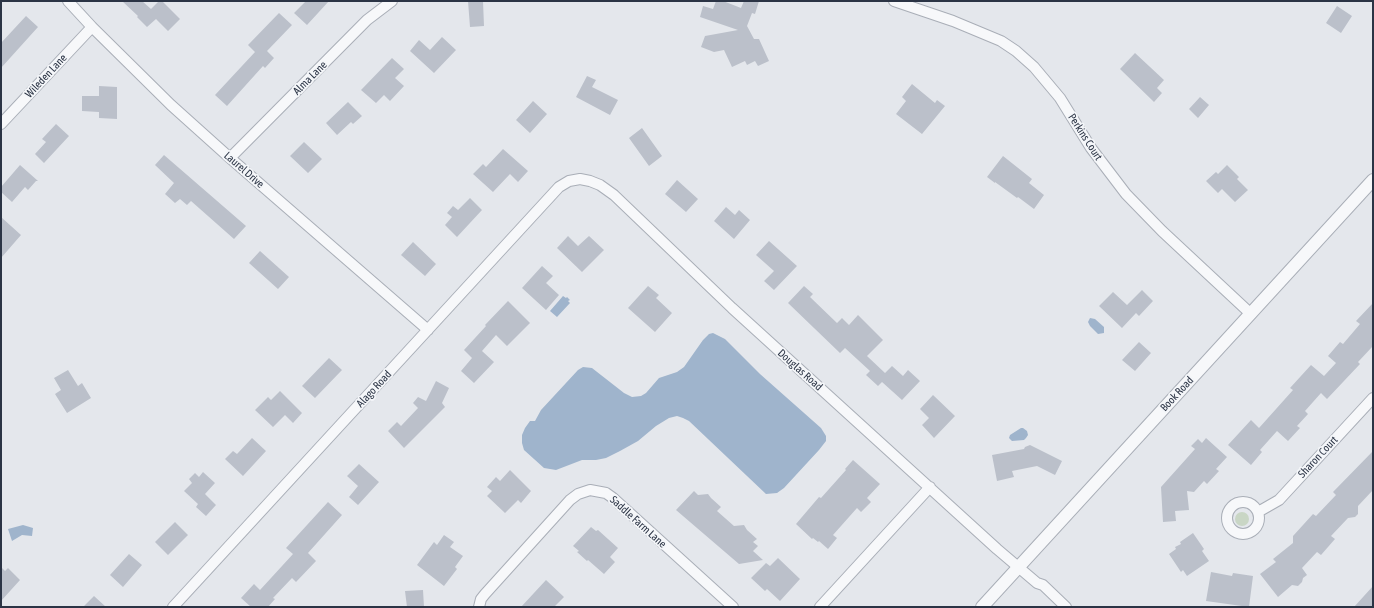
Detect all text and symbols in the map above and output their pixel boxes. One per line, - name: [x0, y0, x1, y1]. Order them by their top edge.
- street label: Wileden Lane: [22, 51, 70, 101]
- street label: Alma Lane: [290, 58, 330, 98]
- street label: Perkins Court: [1065, 111, 1105, 163]
- street label: Laurel Drive: [221, 149, 267, 191]
- street label: Douglas Road: [775, 346, 825, 394]
- street label: Alago Road: [354, 368, 394, 410]
- street label: Book Road: [1158, 374, 1196, 414]
- street label: Sharon Court: [1295, 433, 1341, 481]
- street label: Saddle Farm Lane: [607, 493, 669, 551]

